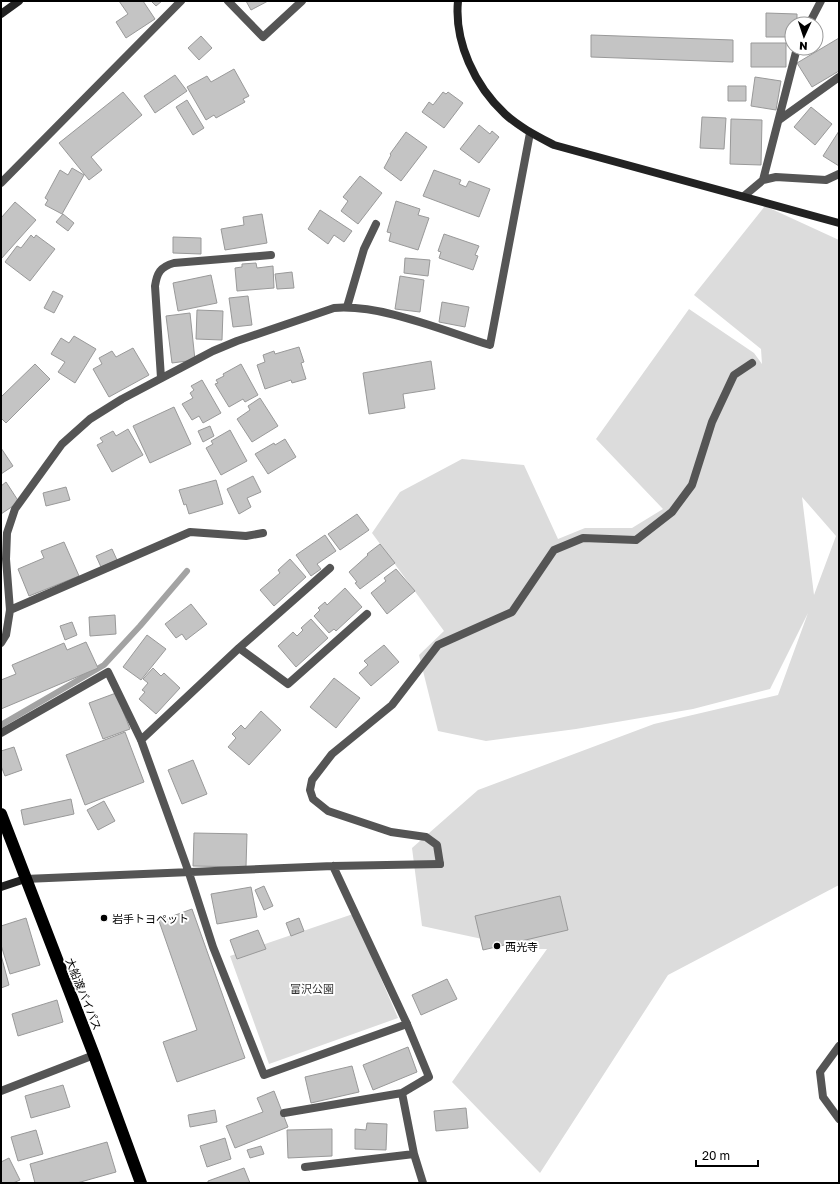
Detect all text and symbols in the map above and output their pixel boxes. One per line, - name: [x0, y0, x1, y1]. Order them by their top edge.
- north arrow: [784, 16, 824, 56]
- text: N: [799, 40, 808, 53]
- place label: 岩手トヨペット: [112, 912, 189, 925]
- marker: 岩手トヨペット: [99, 913, 109, 923]
- place label: 西光寺: [505, 940, 538, 953]
- marker: 西光寺: [492, 941, 502, 951]
- street label: 大船渡バイパス: [64, 956, 104, 1032]
- park label: 富沢公園: [290, 982, 334, 995]
- scale bar: [696, 1142, 758, 1168]
- text: 20 m: [702, 1148, 730, 1163]

